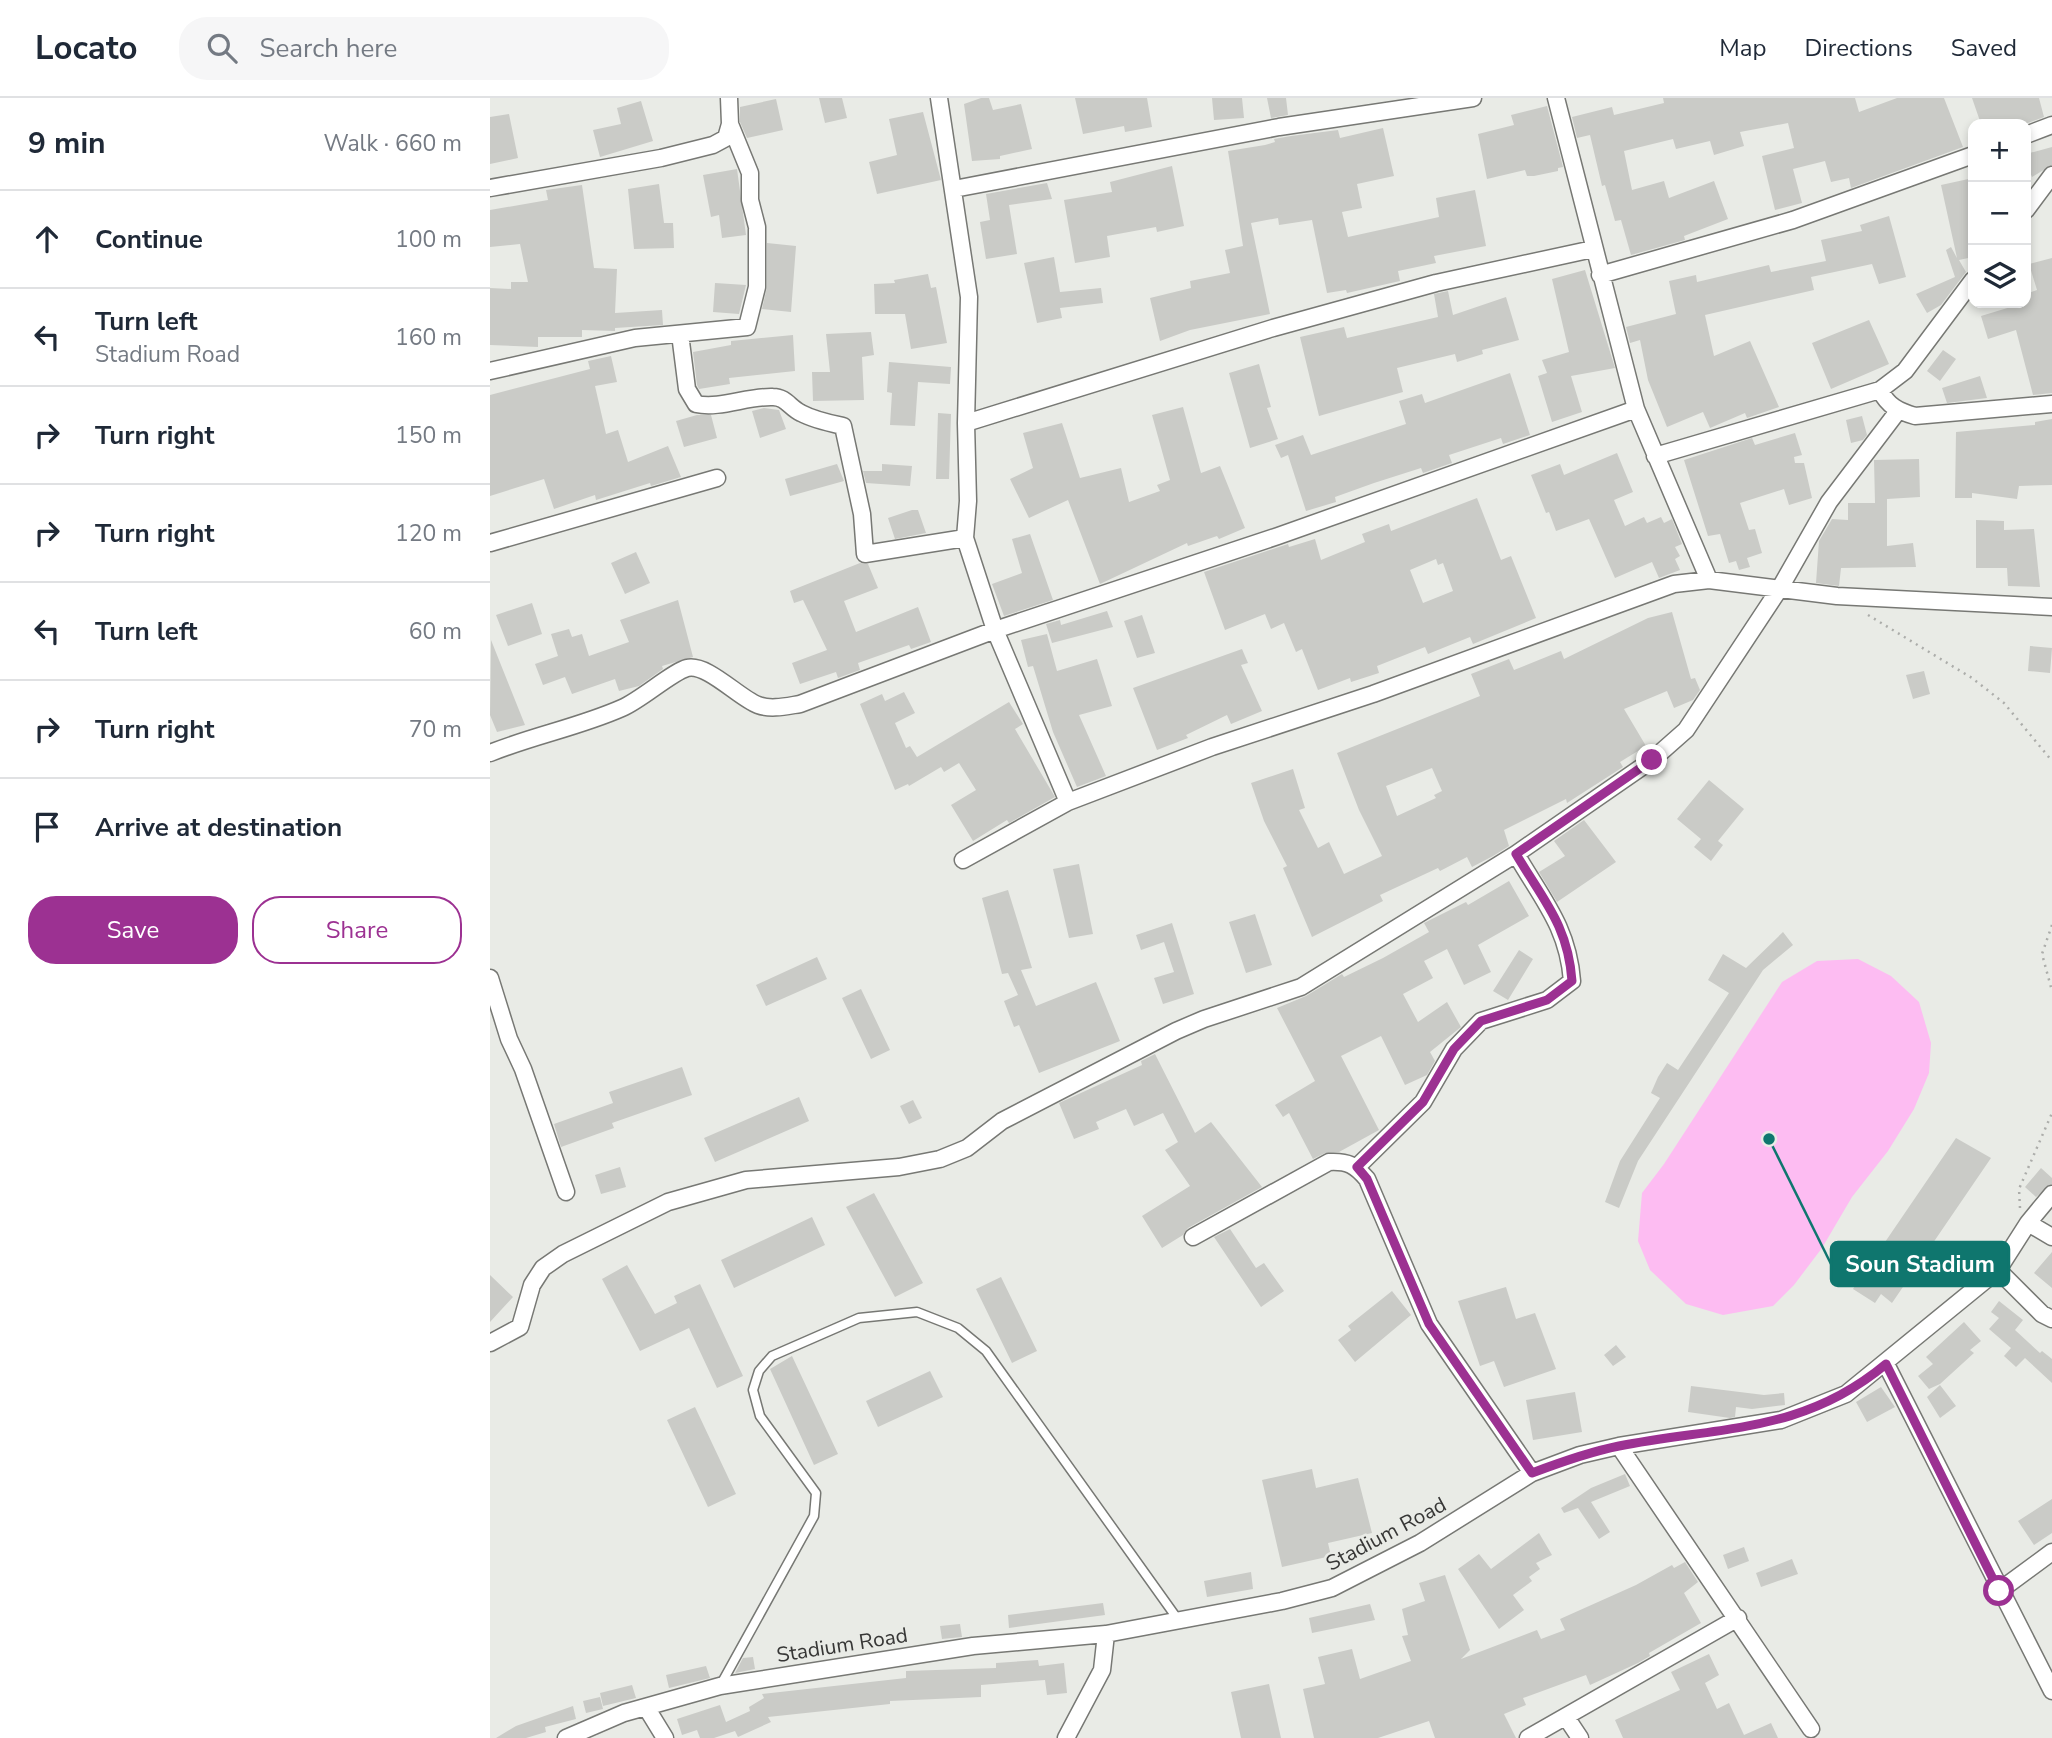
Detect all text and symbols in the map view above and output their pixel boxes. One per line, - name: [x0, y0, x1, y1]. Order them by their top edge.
- search box: [179, 17, 669, 80]
- text: Locato: [35, 26, 137, 71]
- icon: search: [203, 29, 241, 67]
- text: Search here: [259, 31, 397, 66]
- text: Map: [1719, 32, 1766, 64]
- text: Directions: [1804, 32, 1913, 64]
- text: Saved: [1951, 32, 2017, 64]
- map controls: [1968, 119, 2031, 308]
- button: +: [1968, 119, 2031, 182]
- text: 9 min: [28, 123, 106, 164]
- text: Walk · 660 m: [323, 128, 462, 159]
- button: −: [1968, 182, 2031, 245]
- icon: ahead: [28, 220, 66, 258]
- text: Continue: [95, 222, 203, 257]
- text: 100 m: [395, 224, 462, 255]
- button: layers: [1968, 245, 2031, 308]
- text: Turn left: [95, 304, 198, 339]
- icon: left: [28, 318, 66, 356]
- text: 160 m: [395, 322, 462, 353]
- text: Stadium Road: [95, 339, 240, 370]
- icon: right: [28, 416, 66, 454]
- text: Turn right: [95, 418, 214, 453]
- text: 150 m: [395, 420, 462, 451]
- icon: right: [28, 514, 66, 552]
- text: Turn right: [95, 516, 214, 551]
- text: 120 m: [395, 518, 462, 549]
- icon: left: [28, 612, 66, 650]
- text: Turn left: [95, 614, 198, 649]
- text: 60 m: [409, 616, 462, 647]
- icon: right: [28, 710, 66, 748]
- text: Turn right: [95, 712, 214, 747]
- text: 70 m: [409, 714, 462, 745]
- route end: [1636, 744, 1667, 775]
- icon: arrive: [28, 808, 66, 846]
- text: Arrive at destination: [95, 810, 342, 845]
- button: Save: [28, 896, 238, 964]
- button: Share: [252, 896, 462, 964]
- callout: Soun Stadium: [1831, 1242, 2009, 1286]
- text: Soun Stadium: [1845, 1249, 1995, 1280]
- street label: Stadium Road: [1321, 1491, 1451, 1577]
- route start: [1983, 1575, 2014, 1606]
- street label: Stadium Road: [774, 1621, 910, 1669]

